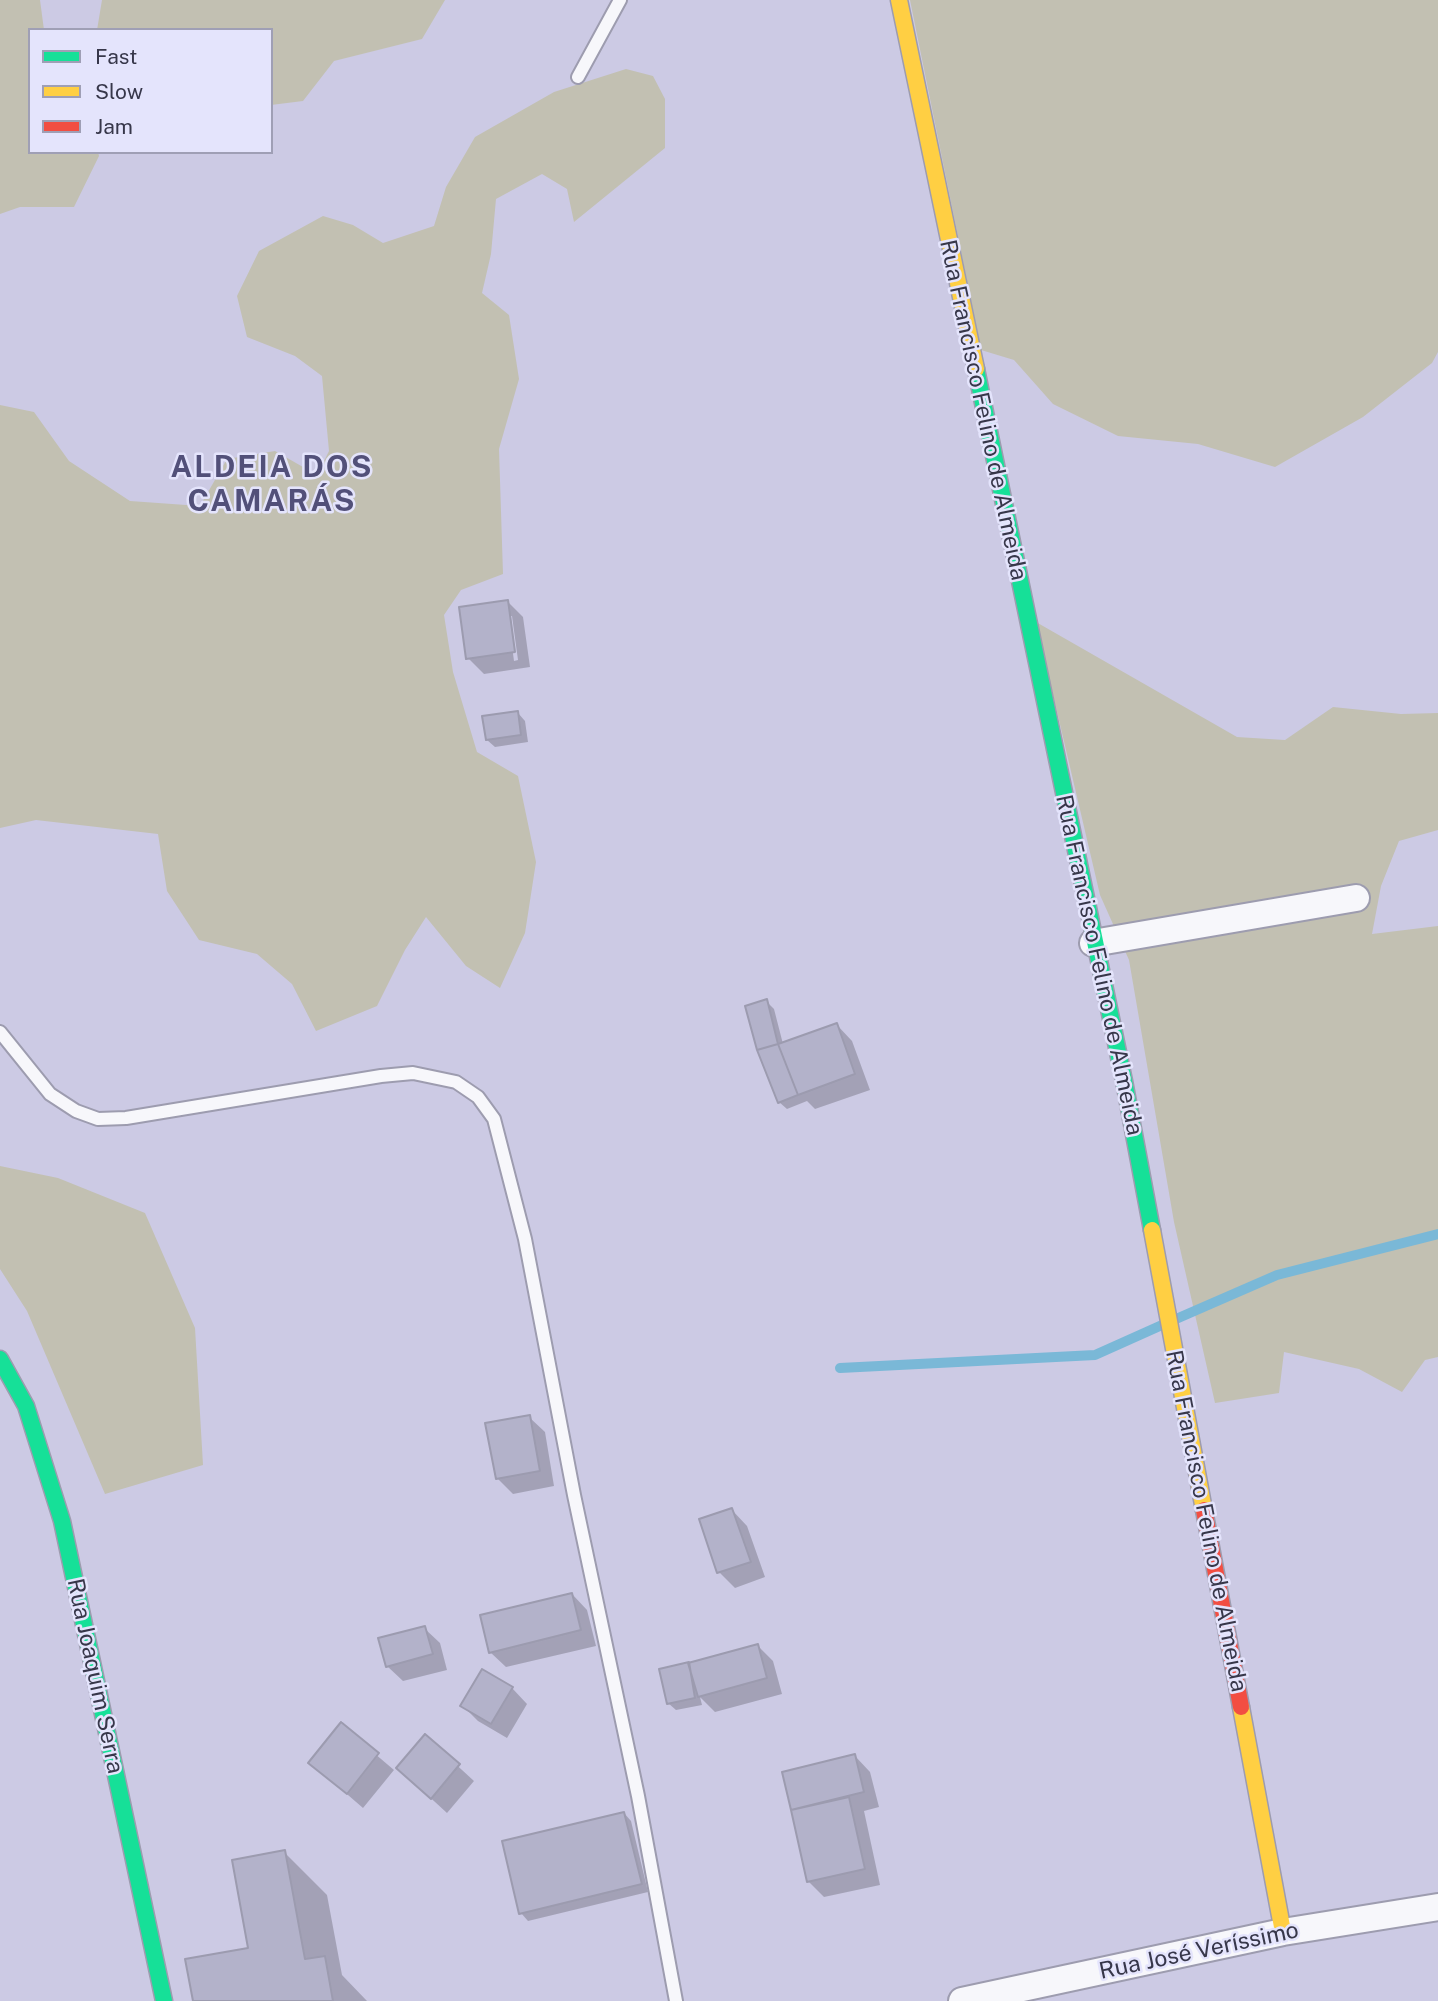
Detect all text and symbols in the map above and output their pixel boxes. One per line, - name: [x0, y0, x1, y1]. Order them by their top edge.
- legend: [28, 28, 273, 154]
- text: Fast: [95, 44, 137, 69]
- text: Slow: [95, 79, 143, 104]
- text: Jam: [95, 114, 133, 139]
- street label: Rua Francisco Felino de Almeida: [933, 237, 1033, 583]
- district label: ALDEIA DOS CAMARÁS: [172, 450, 372, 520]
- street label: Rua Francisco Felino de Almeida: [1049, 792, 1149, 1138]
- street label: Rua Francisco Felino de Almeida: [1159, 1348, 1253, 1694]
- street label: Rua Joaquim Serra: [61, 1576, 129, 1776]
- street label: Rua José Veríssimo: [1097, 1916, 1301, 1986]

